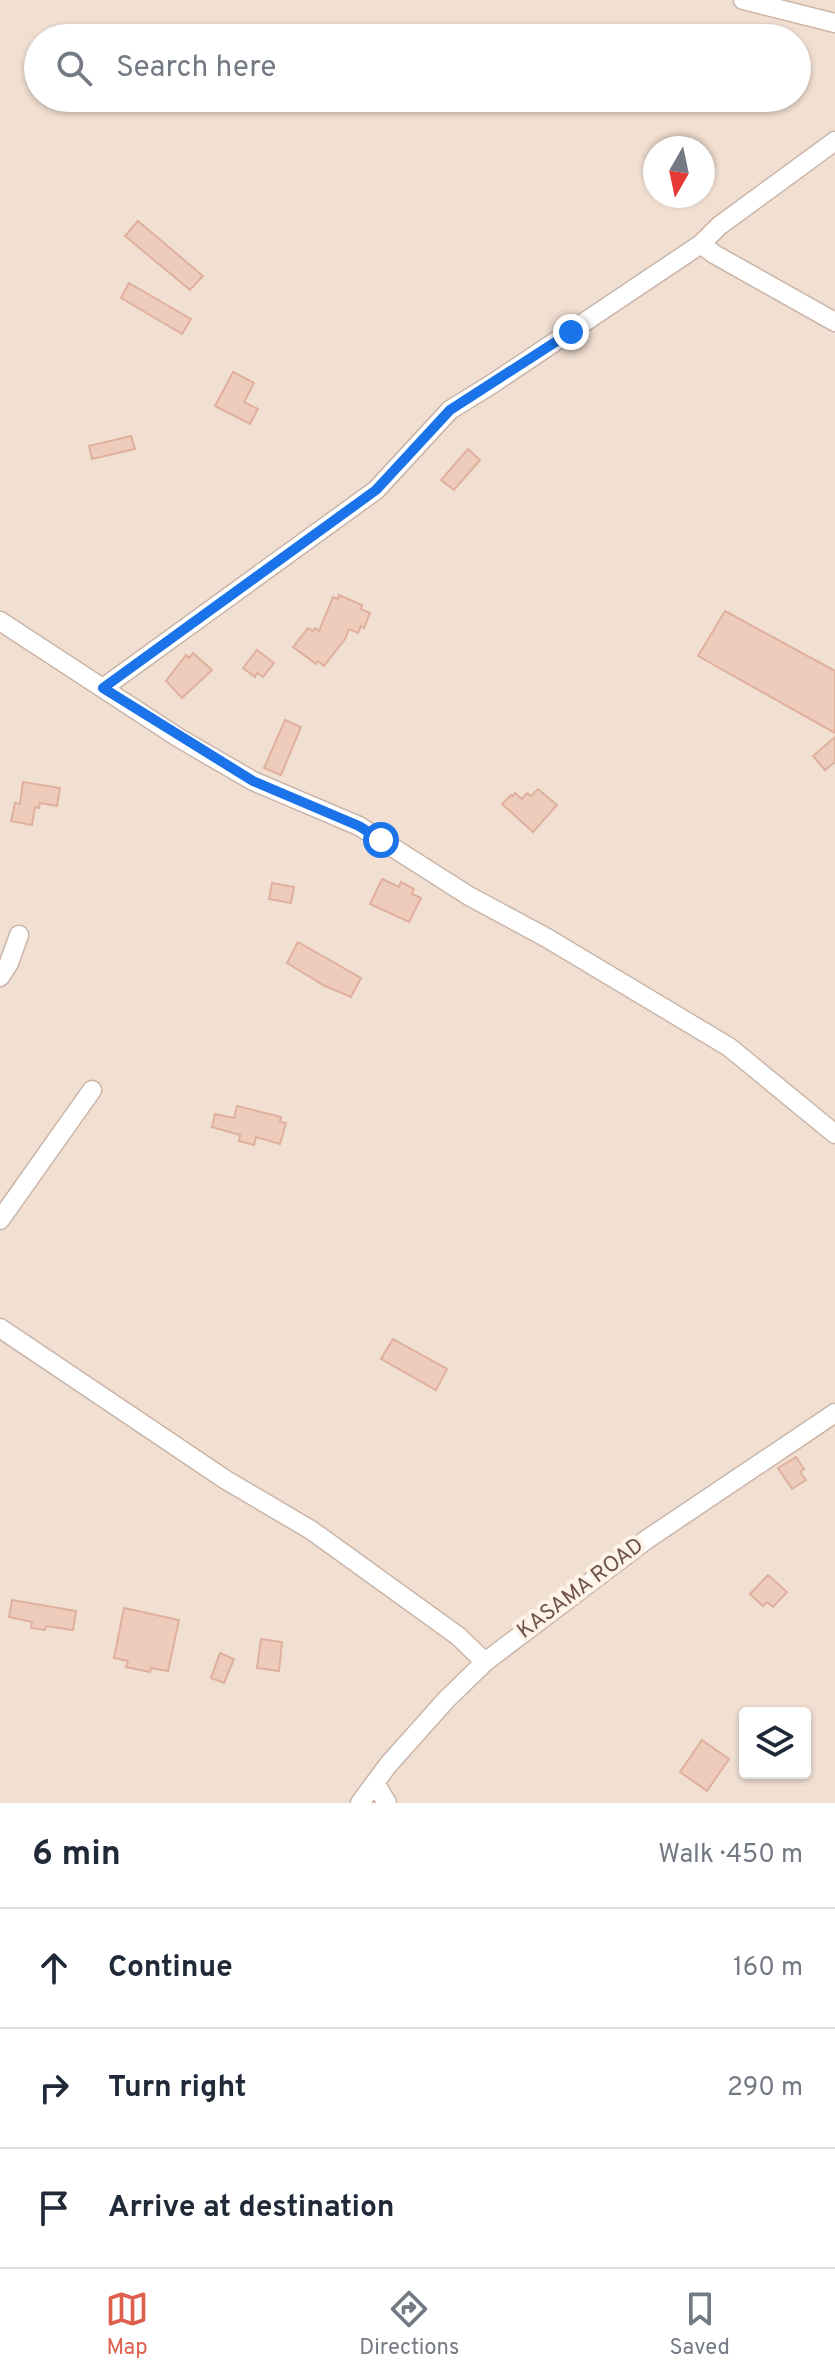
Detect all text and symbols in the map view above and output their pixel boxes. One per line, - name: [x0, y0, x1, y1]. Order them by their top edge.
- search box: [24, 24, 811, 112]
- icon: search: [52, 46, 96, 90]
- text: Search here: [116, 50, 276, 87]
- north arrow: [643, 136, 715, 208]
- route end: [553, 314, 589, 350]
- route start: [363, 822, 399, 858]
- street label: KASAMA ROAD: [512, 1533, 650, 1645]
- map controls: [739, 1707, 811, 1779]
- button: layers: [739, 1707, 811, 1779]
- text: 6 min: [32, 1834, 121, 1877]
- text: Walk · 450 m: [658, 1839, 803, 1872]
- icon: ahead: [32, 1946, 76, 1990]
- text: Continue: [108, 1950, 233, 1987]
- text: 160 m: [733, 1952, 803, 1985]
- icon: right: [32, 2066, 76, 2110]
- text: Turn right: [108, 2070, 246, 2107]
- text: 290 m: [727, 2072, 803, 2105]
- icon: arrive: [32, 2186, 76, 2230]
- text: Arrive at destination: [108, 2190, 394, 2227]
- tab: Map: [105, 2287, 149, 2362]
- tab: Directions: [359, 2287, 459, 2362]
- tab: Saved: [669, 2287, 730, 2362]

